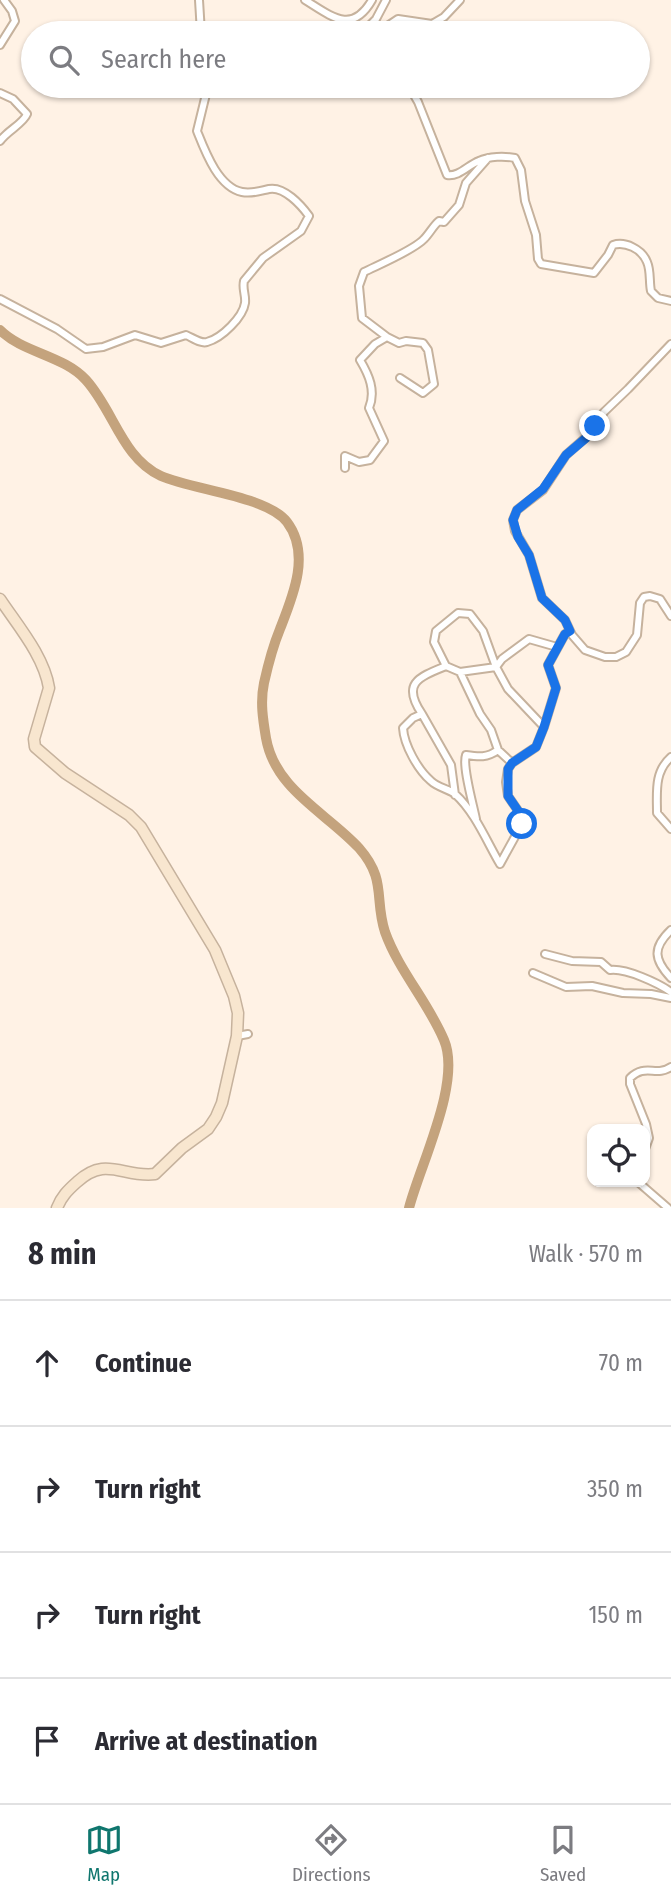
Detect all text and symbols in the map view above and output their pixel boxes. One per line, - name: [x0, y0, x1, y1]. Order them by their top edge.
- search box: [21, 21, 650, 98]
- icon: search: [45, 41, 83, 79]
- text: Search here: [101, 44, 226, 75]
- route end: [579, 410, 610, 441]
- route start: [506, 808, 537, 839]
- map controls: [587, 1124, 650, 1187]
- button: locate: [587, 1124, 650, 1187]
- text: 8 min: [28, 1236, 96, 1272]
- text: Walk · 570 m: [529, 1240, 643, 1268]
- icon: ahead: [28, 1344, 66, 1382]
- text: Continue: [95, 1348, 192, 1379]
- text: 70 m: [599, 1349, 643, 1377]
- icon: right: [28, 1470, 66, 1508]
- text: Turn right: [95, 1474, 201, 1505]
- text: 350 m: [587, 1475, 643, 1503]
- icon: right: [28, 1596, 66, 1634]
- text: Turn right: [95, 1600, 201, 1631]
- text: 150 m: [588, 1601, 643, 1629]
- icon: arrive: [28, 1722, 66, 1760]
- text: Arrive at destination: [95, 1726, 318, 1757]
- tab: Map: [85, 1821, 123, 1886]
- tab: Directions: [292, 1821, 371, 1886]
- tab: Saved: [540, 1821, 586, 1886]

